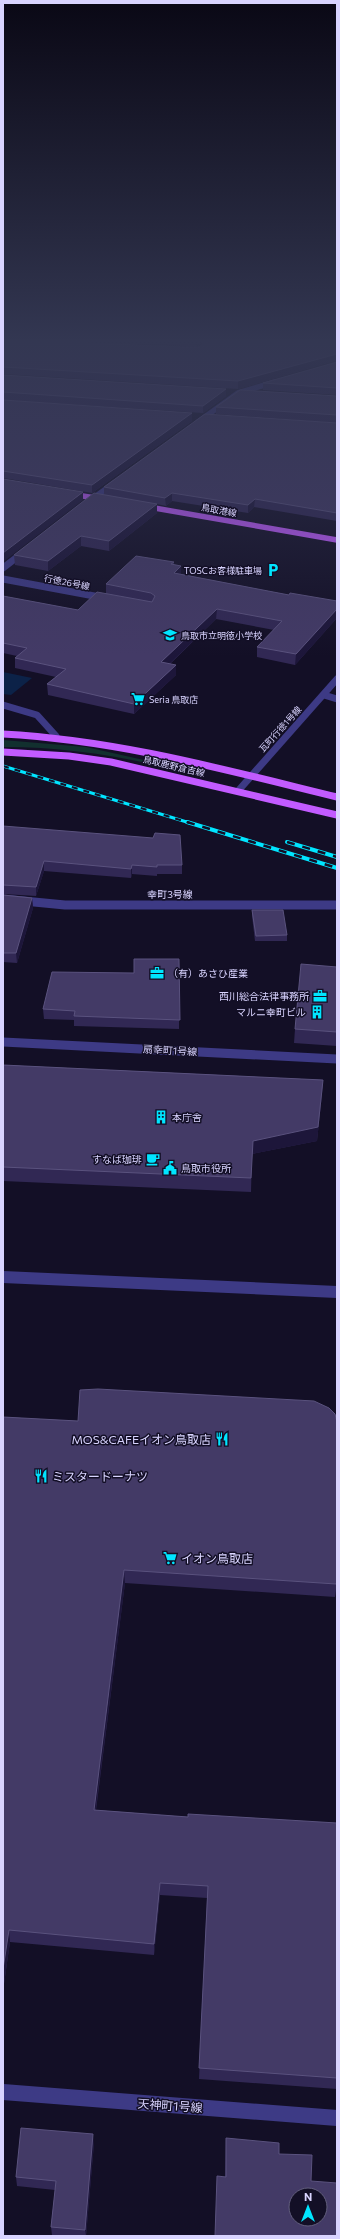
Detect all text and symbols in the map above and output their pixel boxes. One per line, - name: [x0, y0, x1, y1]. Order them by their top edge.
- street label: 鳥取港線: [200, 501, 239, 519]
- parking icon: TOSCお客様駐車場: [265, 562, 281, 578]
- place label: TOSCお客様駐車場: [184, 565, 262, 576]
- street label: 行徳26号線: [43, 572, 92, 592]
- school or university icon: 鳥取市立明徳小学校: [162, 627, 178, 643]
- place label: 鳥取市立明徳小学校: [181, 630, 262, 641]
- supermarket icon: Seria 鳥取店: [130, 691, 146, 707]
- place label: Seria 鳥取店: [149, 694, 198, 705]
- street label: 瓦町行徳1号線: [257, 703, 304, 754]
- street label: 鳥取鹿野倉吉線: [142, 754, 207, 779]
- street label: 幸町3号線: [147, 888, 193, 900]
- office icon: （有）あさひ産業: [149, 965, 165, 981]
- place label: （有）あさひ産業: [168, 967, 248, 979]
- office icon: 西川総合法律事務所: [312, 988, 328, 1004]
- place label: 西川総合法律事務所: [219, 990, 309, 1002]
- building icon: マルニ幸町ビル: [309, 1004, 325, 1020]
- place label: マルニ幸町ビル: [236, 1006, 306, 1018]
- street label: 扇幸町1号線: [143, 1043, 197, 1057]
- building icon: 本庁舎: [153, 1109, 169, 1125]
- place label: 本庁舎: [172, 1111, 202, 1123]
- cafe icon: すなば珈琲: [145, 1151, 161, 1167]
- place label: すなば珈琲: [92, 1153, 142, 1165]
- public building icon: 鳥取市役所: [162, 1160, 178, 1176]
- place label: 鳥取市役所: [181, 1162, 231, 1174]
- restaurant icon: MOS&CAFEイオン鳥取店: [214, 1431, 230, 1447]
- place label: MOS&CAFEイオン鳥取店: [72, 1432, 211, 1446]
- restaurant icon: ミスタードーナツ: [33, 1468, 49, 1484]
- place label: ミスタードーナツ: [52, 1469, 148, 1483]
- supermarket icon: イオン鳥取店: [162, 1550, 178, 1566]
- place label: イオン鳥取店: [181, 1551, 253, 1565]
- street label: 天神町1号線: [137, 2096, 203, 2114]
- north arrow: [288, 2187, 328, 2227]
- text: N: [304, 2190, 312, 2203]

